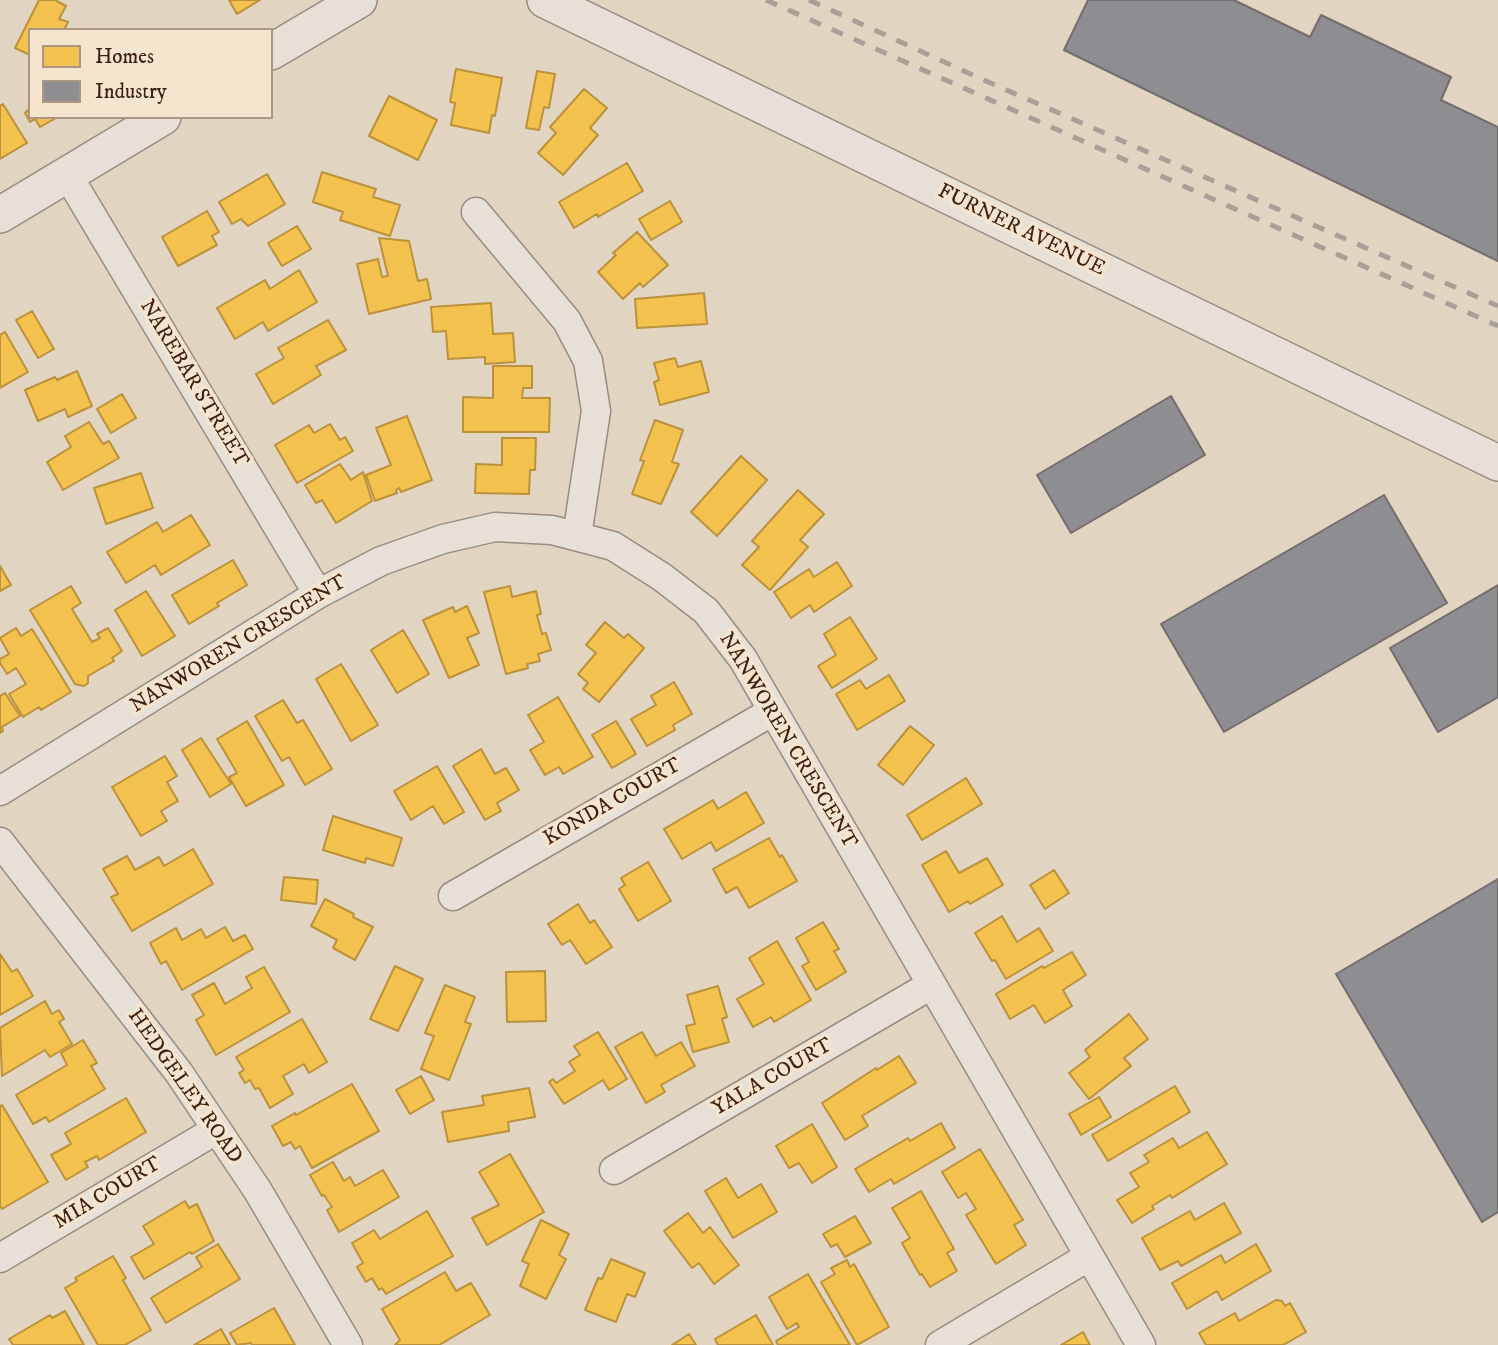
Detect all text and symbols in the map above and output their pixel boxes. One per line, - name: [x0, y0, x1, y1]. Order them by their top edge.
- legend: [28, 28, 273, 119]
- text: Homes: [95, 44, 154, 70]
- text: Industry: [95, 79, 167, 105]
- street label: FURNER AVENUE: [933, 180, 1109, 282]
- street label: NAREBAR STREET: [133, 296, 253, 472]
- street label: NANWOREN CRESCENT: [126, 570, 352, 720]
- street label: NANWOREN CRESCENT: [712, 628, 862, 854]
- street label: KONDA COURT: [540, 754, 686, 852]
- street label: HEDGELEY ROAD: [121, 1005, 247, 1169]
- street label: YALA COURT: [709, 1034, 837, 1122]
- street label: MIA COURT: [50, 1152, 166, 1236]

